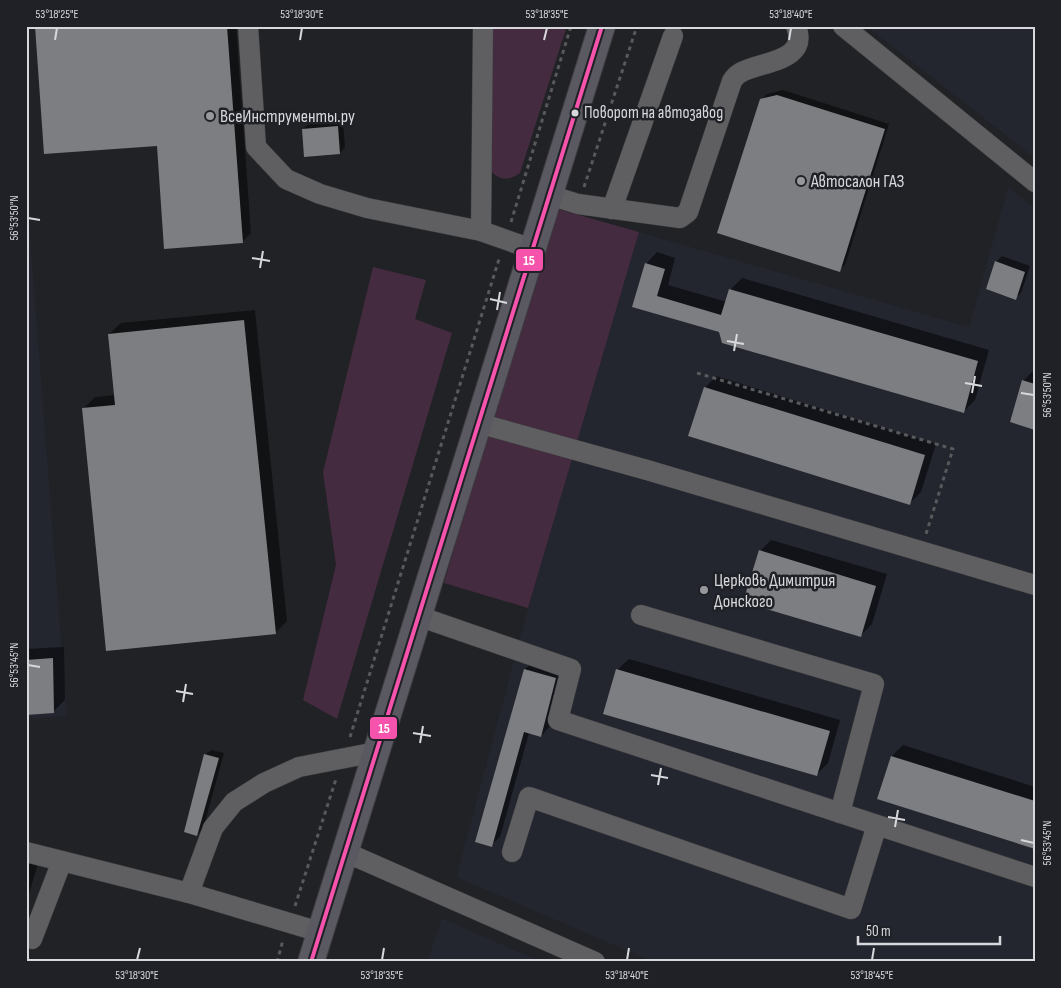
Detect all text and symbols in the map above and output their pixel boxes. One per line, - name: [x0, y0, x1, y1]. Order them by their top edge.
- text: 53°18'25"E: [36, 7, 78, 22]
- text: 53°18'30"E: [280, 7, 324, 22]
- text: 53°18'35"E: [526, 7, 569, 22]
- text: 53°18'40"E: [769, 7, 813, 22]
- place label: Поворот на автозавод: [584, 103, 723, 123]
- place label: ВсеИнструменты.ру: [220, 106, 355, 127]
- marker: Поворот на автозавод: [570, 108, 580, 118]
- marker: ВсеИнструменты.ру: [204, 110, 216, 122]
- place label: Автосалон ГАЗ: [810, 171, 905, 192]
- marker: Автосалон ГАЗ: [795, 175, 807, 187]
- text: 56°53'50"N: [7, 195, 22, 241]
- line badge: 15: [515, 248, 544, 272]
- text: 15: [523, 252, 535, 269]
- text: 56°53'50"N: [1040, 372, 1055, 418]
- place label: Церковь Димитрия Донского: [714, 570, 835, 612]
- marker: Церковь Димитрия Донского: [698, 584, 710, 596]
- text: 56°53'45"N: [7, 643, 22, 687]
- line badge: 15: [369, 716, 398, 740]
- text: 15: [378, 720, 390, 737]
- text: 56°53'45"N: [1040, 821, 1055, 865]
- scale bar: [858, 913, 1001, 945]
- text: 50 m: [866, 922, 891, 941]
- text: 53°18'30"E: [115, 968, 159, 983]
- text: 53°18'35"E: [361, 968, 404, 983]
- text: 53°18'40"E: [605, 968, 649, 983]
- text: 53°18'45"E: [851, 968, 894, 983]

